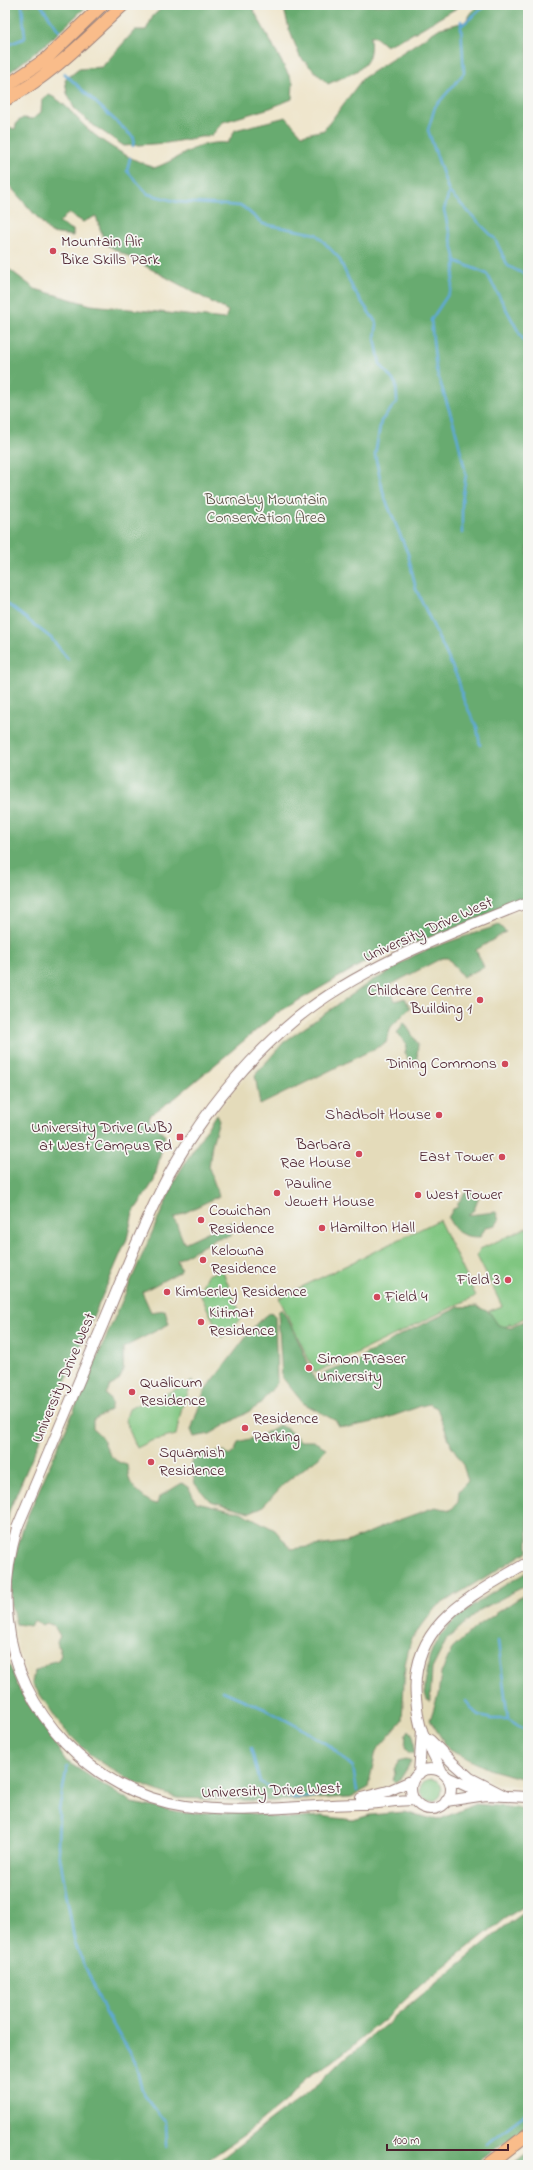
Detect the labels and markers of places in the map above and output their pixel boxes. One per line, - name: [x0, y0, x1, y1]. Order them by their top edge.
- place label: Mountain Air Bike Skills Park: [60, 230, 160, 272]
- marker: Mountain Air Bike Skills Park: [48, 246, 58, 256]
- place label: Childcare Centre Building 1: [368, 979, 473, 1021]
- marker: Childcare Centre Building 1: [475, 995, 485, 1005]
- place label: Dining Commons: [385, 1052, 497, 1076]
- marker: Dining Commons: [500, 1059, 510, 1069]
- place label: Shadbolt House: [325, 1103, 432, 1127]
- marker: Shadbolt House: [434, 1110, 444, 1120]
- place label: University Drive (WB) at West Campus Rd: [31, 1116, 172, 1158]
- marker: University Drive (WB) at West Campus Rd: [175, 1132, 185, 1142]
- place label: Barbara Rae House: [280, 1133, 352, 1175]
- place label: East Tower: [419, 1145, 494, 1169]
- marker: Barbara Rae House: [354, 1149, 364, 1159]
- marker: East Tower: [497, 1152, 507, 1162]
- place label: Pauline Jewett House: [285, 1172, 375, 1214]
- place label: West Tower: [426, 1183, 503, 1207]
- marker: Pauline Jewett House: [272, 1188, 282, 1198]
- marker: West Tower: [413, 1190, 423, 1200]
- place label: Cowichan Residence: [209, 1199, 275, 1241]
- marker: Cowichan Residence: [196, 1215, 206, 1225]
- place label: Hamilton Hall: [330, 1216, 415, 1240]
- marker: Hamilton Hall: [317, 1223, 327, 1233]
- place label: Kelowna Residence: [211, 1239, 277, 1281]
- marker: Kelowna Residence: [198, 1255, 208, 1265]
- place label: Field 3: [456, 1268, 500, 1292]
- marker: Field 3: [503, 1275, 513, 1285]
- place label: Kimberley Residence: [175, 1280, 308, 1304]
- place label: Field 4: [384, 1285, 428, 1309]
- marker: Kimberley Residence: [162, 1287, 172, 1297]
- marker: Field 4: [372, 1292, 382, 1302]
- place label: Kitimat Residence: [209, 1301, 275, 1343]
- marker: Kitimat Residence: [196, 1317, 206, 1327]
- place label: Simon Fraser University: [317, 1347, 406, 1389]
- marker: Simon Fraser University: [304, 1363, 314, 1373]
- place label: Qualicum Residence: [140, 1371, 206, 1413]
- marker: Qualicum Residence: [127, 1387, 137, 1397]
- place label: Residence Parking: [253, 1407, 319, 1449]
- marker: Residence Parking: [240, 1423, 250, 1433]
- place label: Squamish Residence: [159, 1441, 225, 1483]
- marker: Squamish Residence: [146, 1457, 156, 1467]

